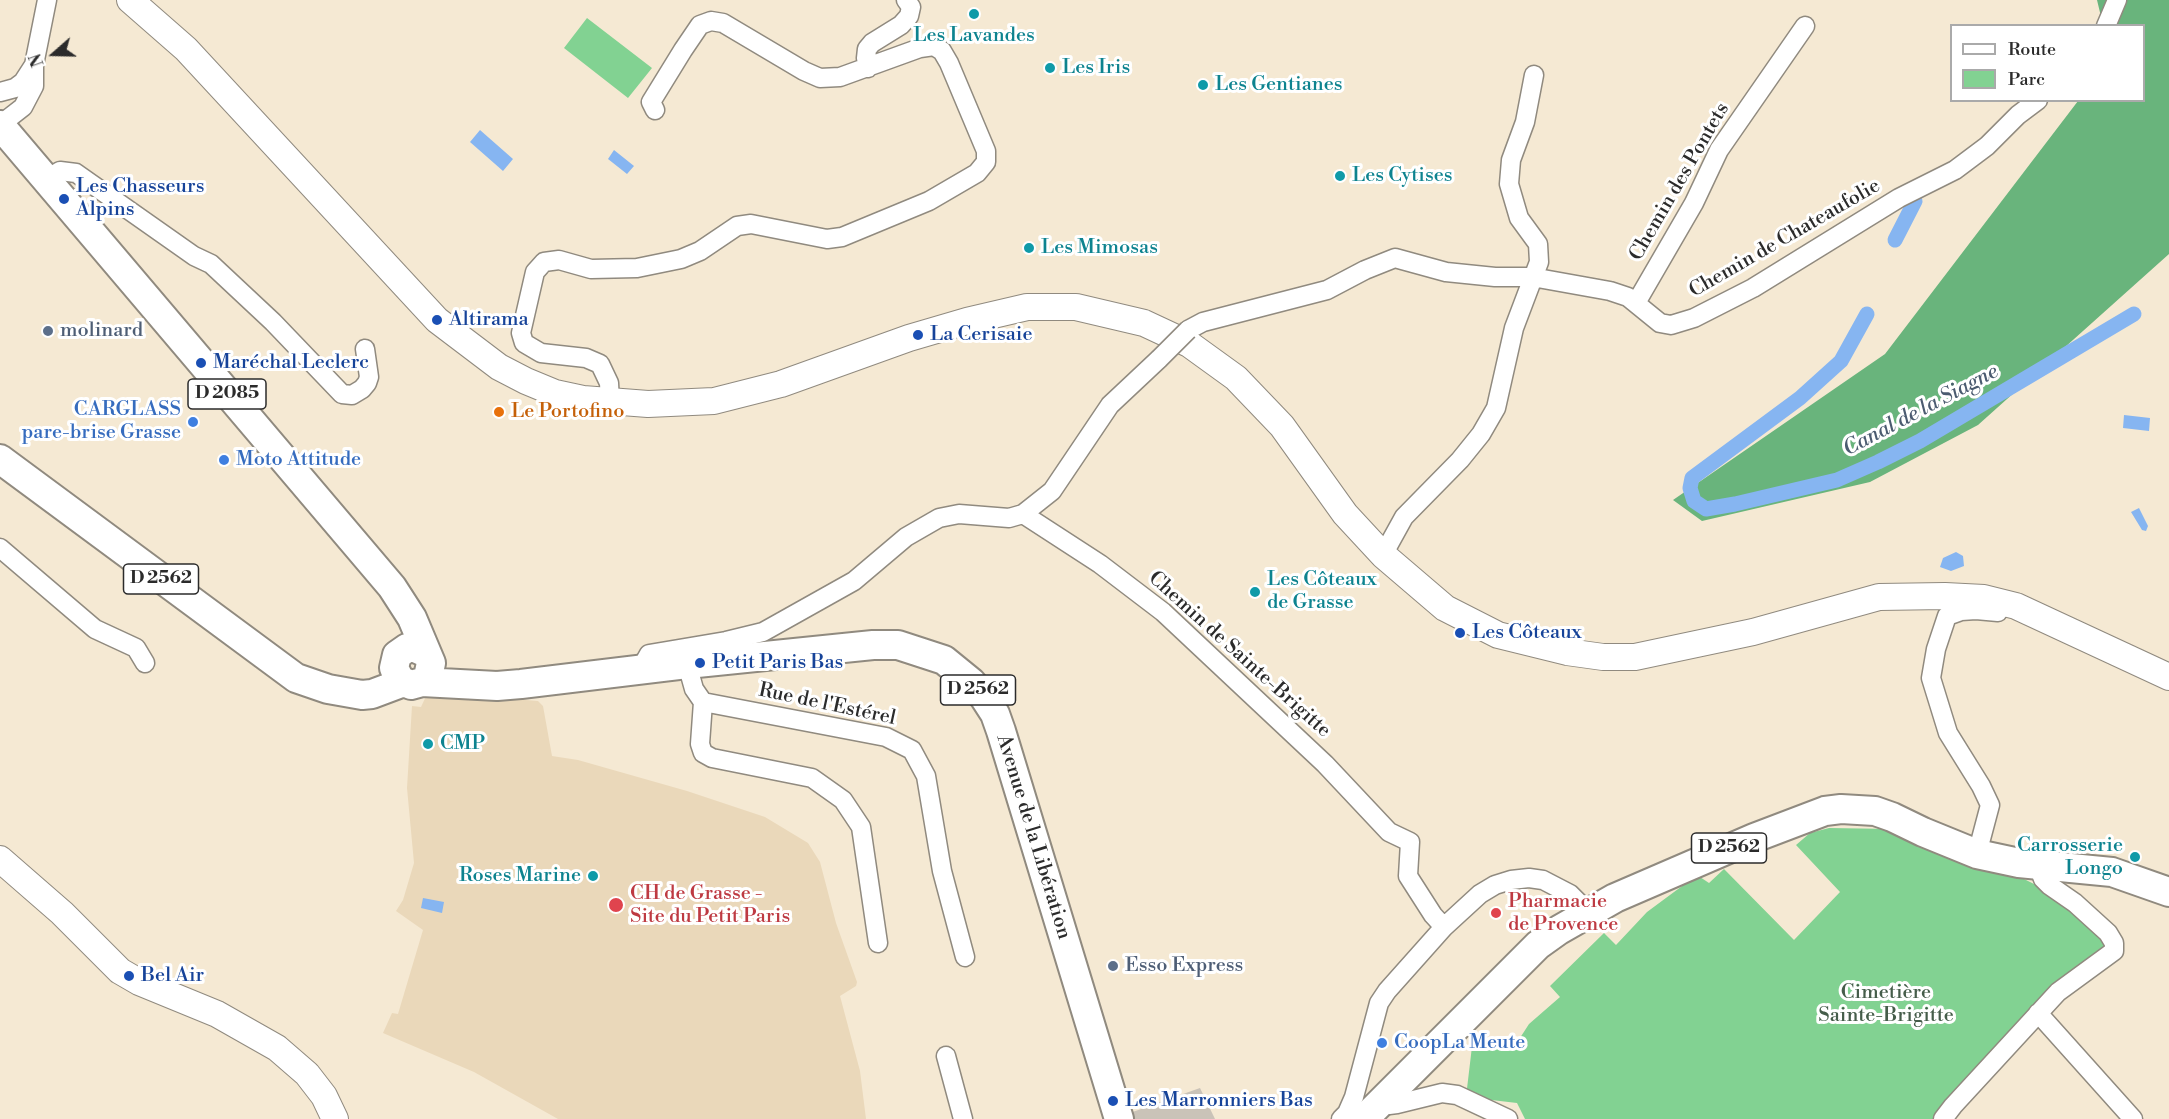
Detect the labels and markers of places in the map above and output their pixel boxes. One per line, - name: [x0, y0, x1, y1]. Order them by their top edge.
- marker: Les Lavandes: [967, 7, 981, 21]
- place label: Les Lavandes: [913, 24, 1035, 48]
- place label: Les Iris: [1062, 56, 1130, 80]
- marker: Les Iris: [1043, 61, 1057, 75]
- place label: Les Gentianes: [1215, 73, 1343, 97]
- marker: Les Gentianes: [1196, 78, 1210, 92]
- place label: Les Cytises: [1352, 164, 1453, 188]
- marker: Les Cytises: [1333, 169, 1347, 183]
- place label: Les Chasseurs Alpins: [76, 175, 204, 222]
- marker: Les Chasseurs Alpins: [57, 192, 71, 206]
- place label: Les Mimosas: [1041, 236, 1158, 260]
- marker: Les Mimosas: [1022, 241, 1036, 255]
- place label: Altirama: [449, 308, 529, 332]
- marker: Altirama: [430, 313, 444, 327]
- place label: molinard: [60, 319, 143, 343]
- place label: La Cerisaie: [930, 323, 1033, 347]
- marker: molinard: [41, 324, 55, 338]
- marker: La Cerisaie: [911, 328, 925, 342]
- place label: Maréchal Leclerc: [213, 351, 369, 375]
- marker: Maréchal Leclerc: [194, 356, 208, 370]
- place label: CARGLASS pare-brise Grasse: [22, 398, 181, 445]
- place label: Le Portofino: [511, 400, 624, 424]
- marker: Le Portofino: [492, 405, 506, 419]
- marker: CARGLASS pare-brise Grasse: [186, 415, 200, 429]
- place label: Moto Attitude: [236, 448, 361, 472]
- marker: Moto Attitude: [217, 453, 231, 467]
- place label: Les Côteaux de Grasse: [1267, 568, 1377, 615]
- marker: Les Côteaux de Grasse: [1248, 585, 1262, 599]
- place label: Les Côteaux: [1472, 621, 1582, 645]
- marker: Les Côteaux: [1453, 626, 1467, 640]
- place label: Petit Paris Bas: [712, 651, 843, 675]
- marker: Petit Paris Bas: [693, 656, 707, 670]
- place label: CMP: [440, 732, 485, 756]
- marker: CMP: [421, 737, 435, 751]
- place label: Carrosserie Longo: [2017, 834, 2123, 881]
- marker: Carrosserie Longo: [2128, 850, 2142, 864]
- place label: Roses Marine: [459, 864, 581, 888]
- marker: Roses Marine: [586, 869, 600, 883]
- place label: CH de Grasse - Site du Petit Paris: [630, 882, 790, 929]
- place label: Pharmacie de Provence: [1508, 890, 1618, 937]
- marker: CH de Grasse - Site du Petit Paris: [607, 896, 625, 914]
- marker: Pharmacie de Provence: [1489, 906, 1503, 920]
- place label: Esso Express: [1125, 954, 1243, 978]
- marker: Esso Express: [1106, 959, 1120, 973]
- place label: Bel Air: [141, 964, 204, 988]
- marker: Bel Air: [122, 969, 136, 983]
- place label: CoopLa Meute: [1394, 1031, 1525, 1055]
- marker: CoopLa Meute: [1375, 1036, 1389, 1050]
- place label: Les Marronniers Bas: [1125, 1089, 1313, 1113]
- marker: Les Marronniers Bas: [1106, 1094, 1120, 1108]

